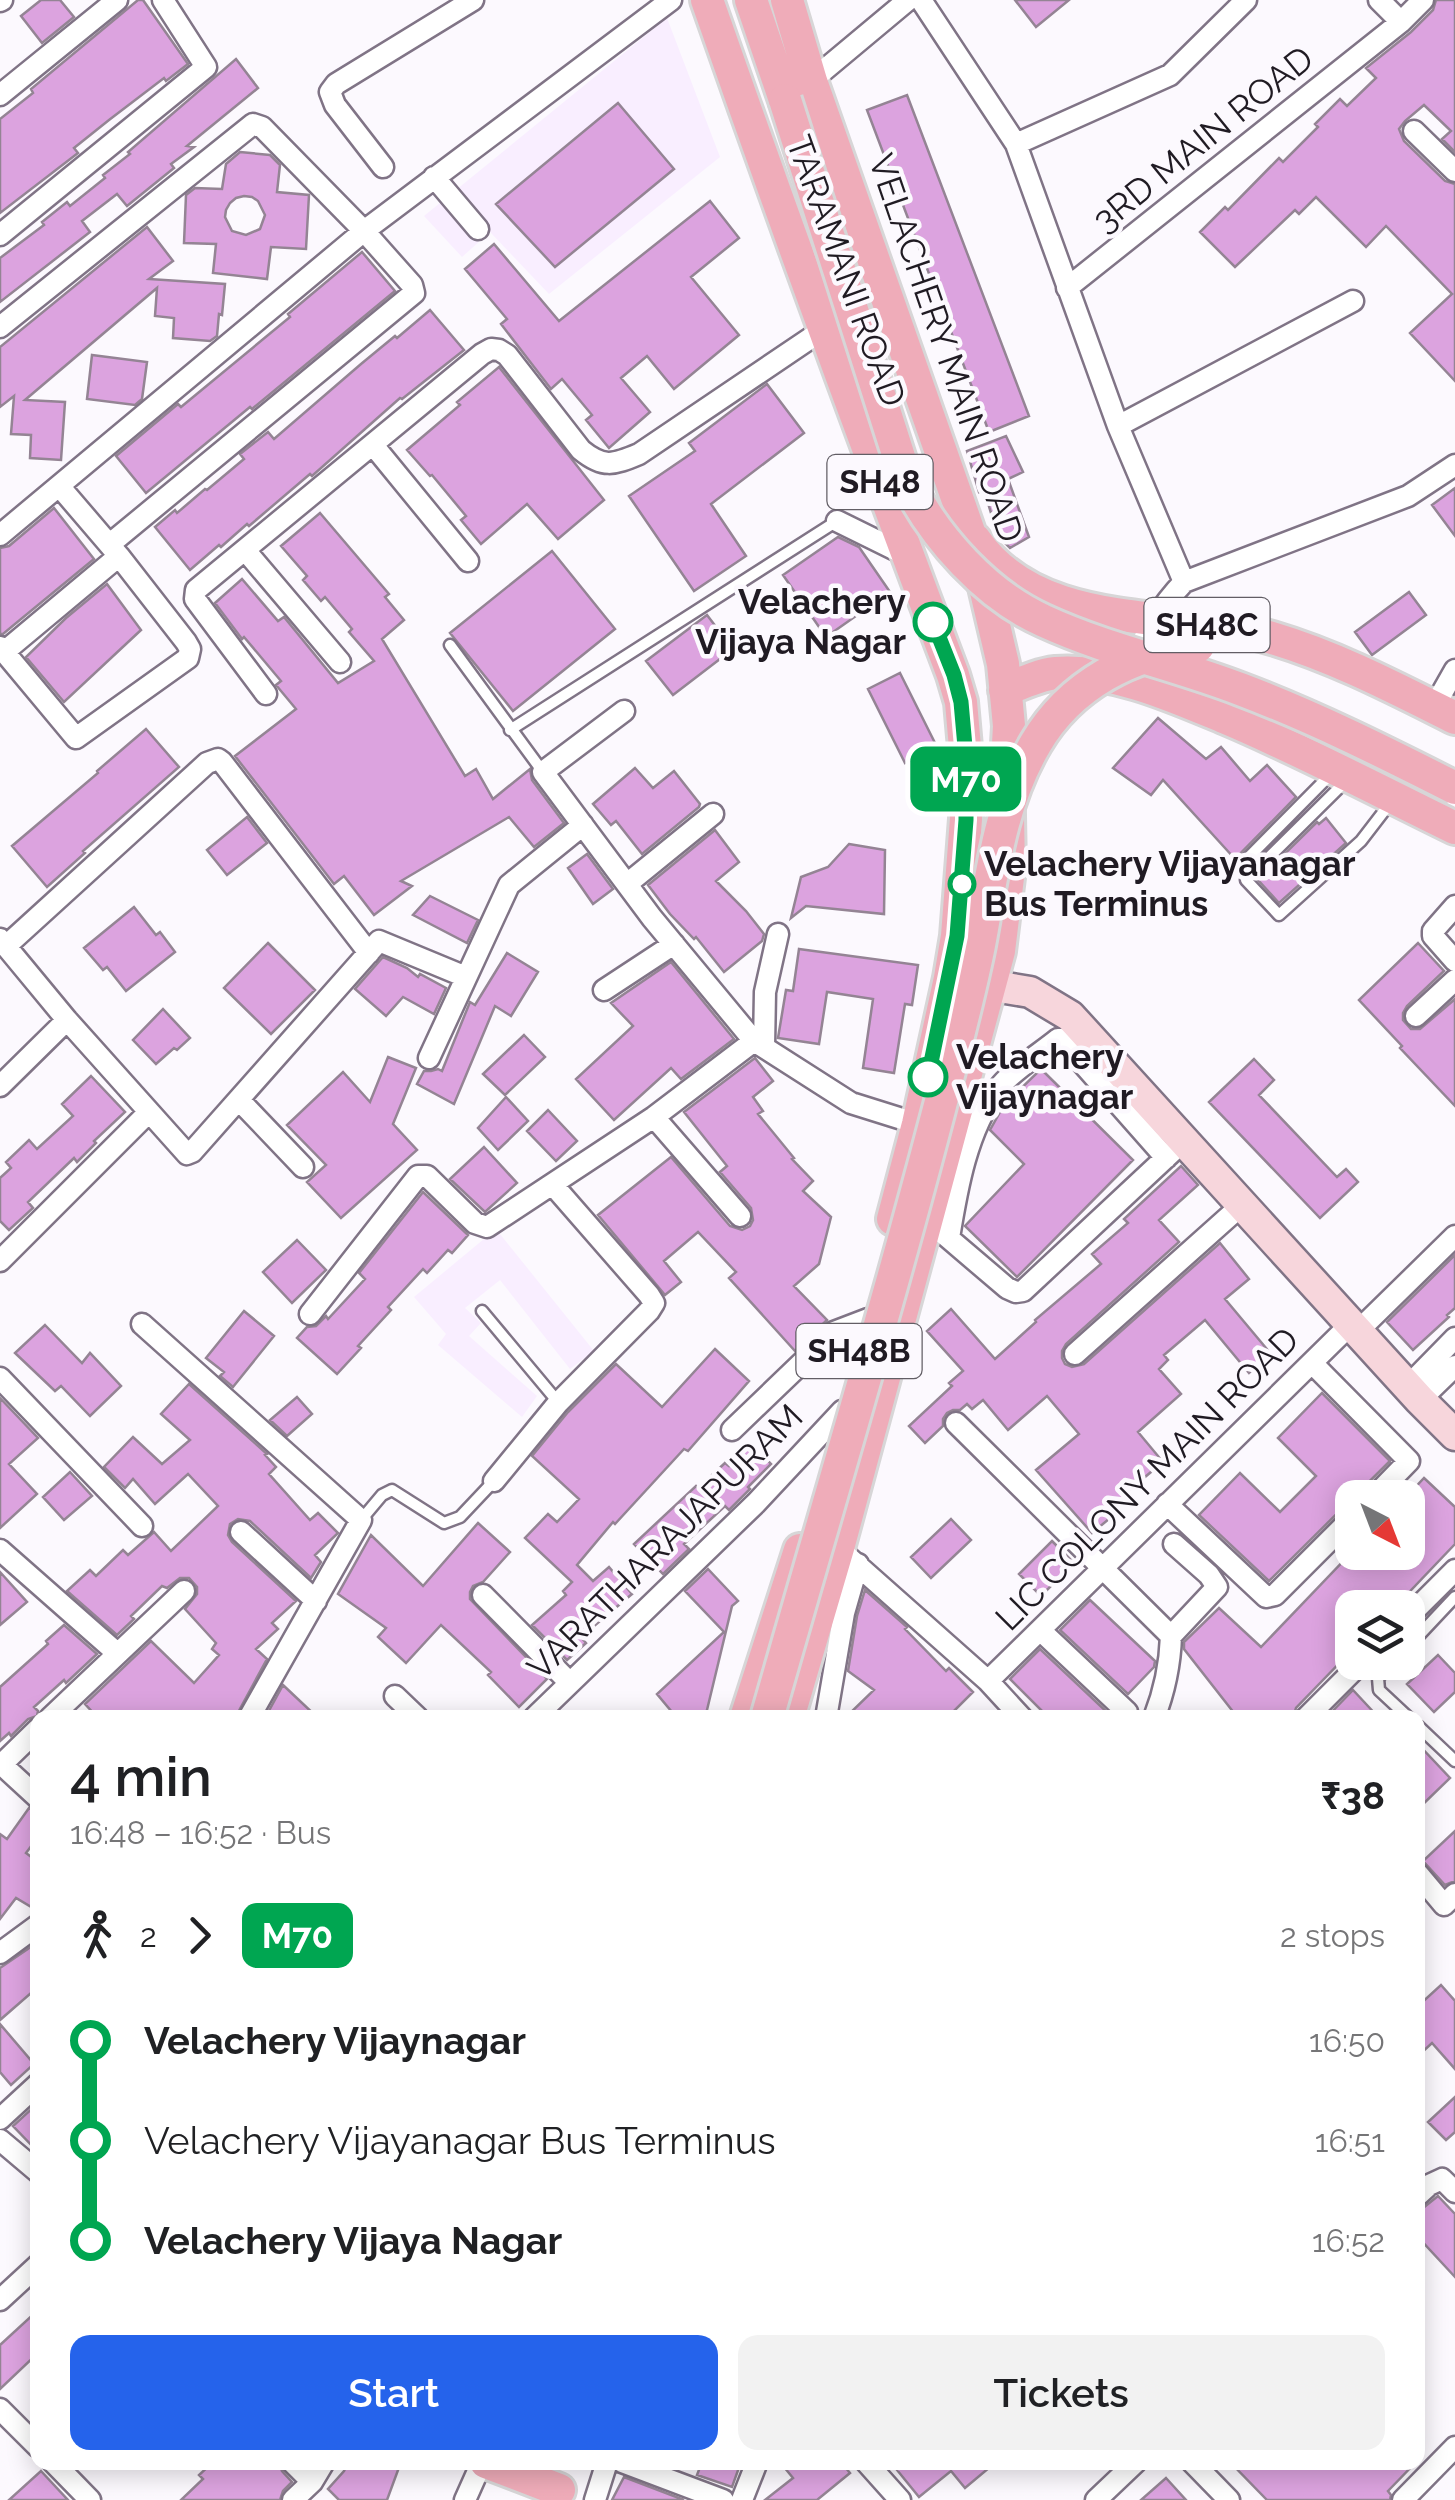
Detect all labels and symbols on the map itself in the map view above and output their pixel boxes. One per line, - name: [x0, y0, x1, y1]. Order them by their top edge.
- street label: 3RD MAIN ROAD: [1084, 37, 1321, 240]
- street label: TARAMANI ROAD: [778, 130, 914, 412]
- street label: VELACHERY MAIN ROAD: [861, 148, 1032, 547]
- road number: SH48: [828, 455, 932, 509]
- place label: Velachery Vijaya Nagar: [695, 581, 906, 662]
- road number: SH48C: [1144, 598, 1270, 652]
- marker: Velachery Vijaya Nagar: [914, 603, 952, 641]
- line badge: M70: [908, 746, 1024, 812]
- place label: Velachery Vijayanagar Bus Terminus: [984, 843, 1356, 924]
- marker: Velachery Vijayanagar Bus Terminus: [949, 871, 975, 897]
- place label: Velachery Vijaynagar: [956, 1036, 1134, 1117]
- marker: Velachery Vijaynagar: [909, 1058, 947, 1096]
- street label: LIC COLONY MAIN ROAD: [987, 1319, 1306, 1638]
- road number: SH48B: [796, 1324, 922, 1378]
- street label: VARATHARAJAPURAM: [519, 1396, 811, 1688]
- north arrow: [1335, 1480, 1425, 1570]

